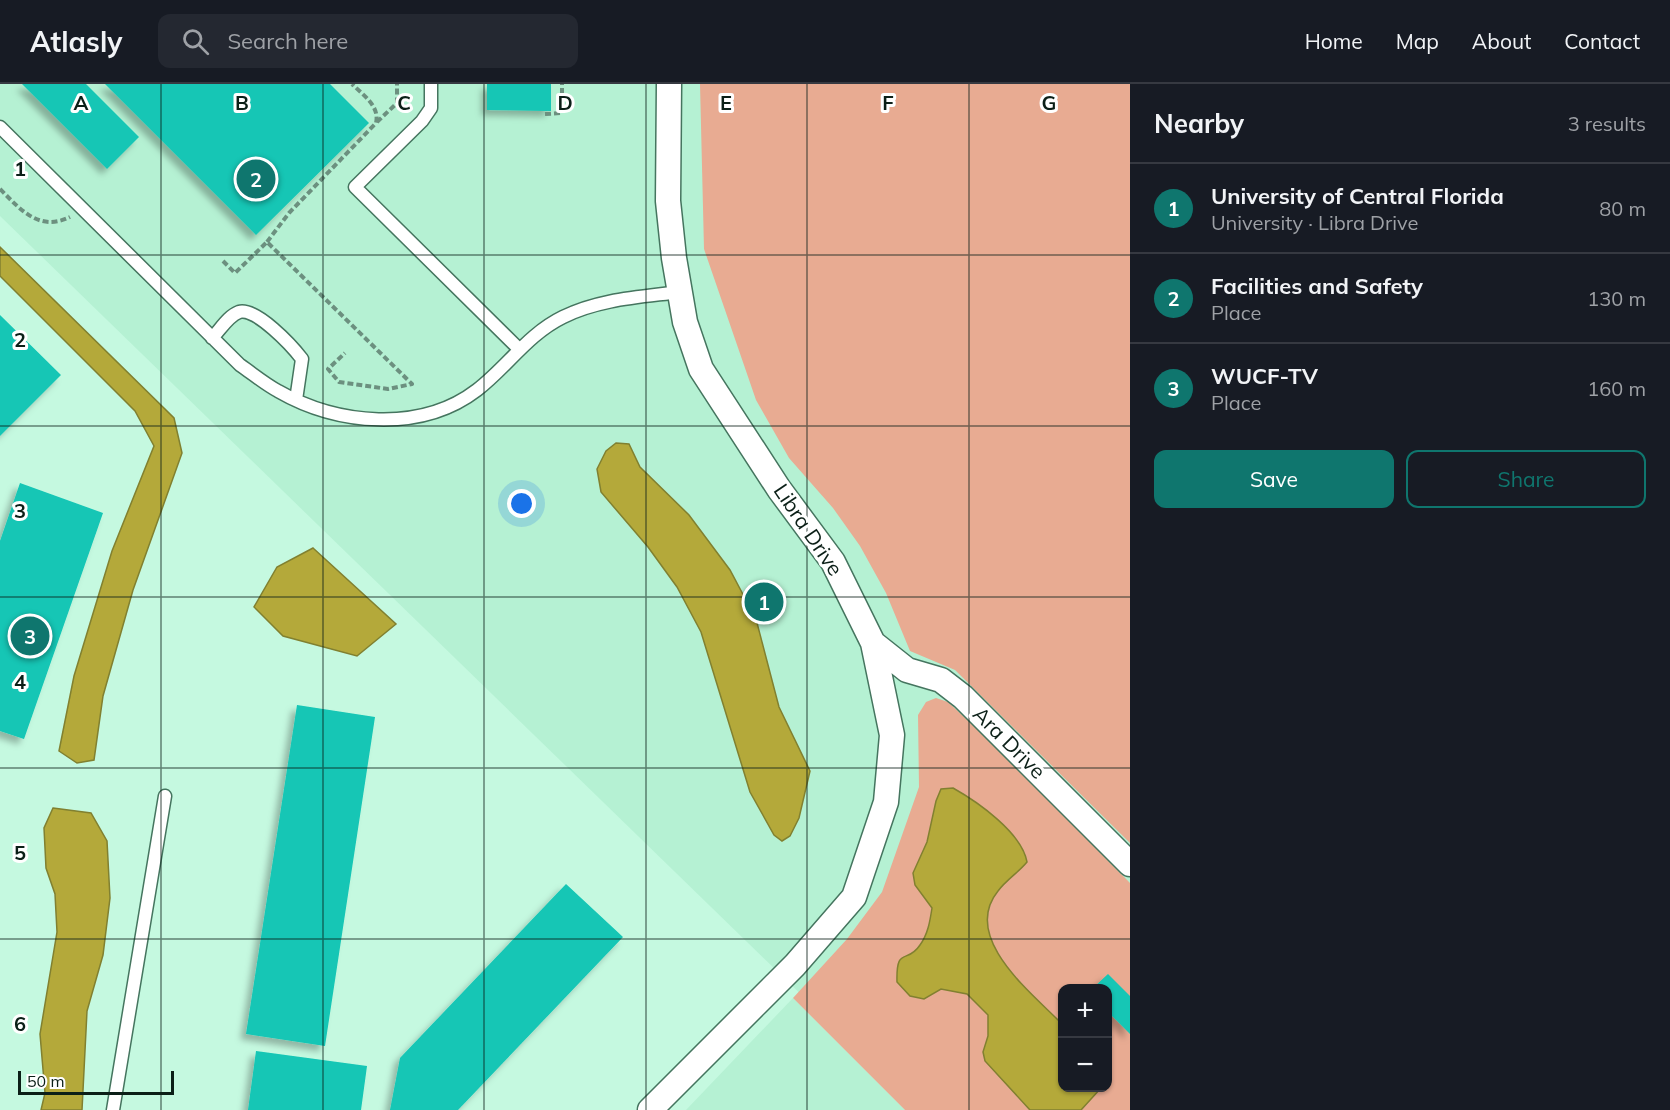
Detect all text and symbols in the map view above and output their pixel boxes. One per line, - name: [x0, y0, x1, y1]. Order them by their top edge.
- search box: [158, 14, 578, 68]
- text: Atlasly: [30, 24, 122, 59]
- icon: search: [179, 25, 212, 58]
- text: Search here: [227, 27, 348, 55]
- text: Home: [1305, 28, 1363, 54]
- text: Map: [1396, 28, 1439, 54]
- text: About: [1472, 28, 1531, 54]
- text: Contact: [1564, 28, 1640, 54]
- text: A: [74, 90, 89, 115]
- text: B: [235, 90, 249, 115]
- text: C: [397, 90, 411, 115]
- text: D: [557, 90, 573, 115]
- text: E: [720, 90, 732, 115]
- text: F: [882, 90, 894, 115]
- text: G: [1042, 90, 1056, 115]
- text: Nearby: [1154, 107, 1244, 140]
- text: 3 results: [1568, 111, 1646, 136]
- text: 1: [14, 156, 26, 181]
- pin: 2: [236, 156, 276, 202]
- text: University of Central Florida: [1211, 182, 1504, 210]
- text: 1: [1168, 196, 1180, 221]
- text: 80 m: [1599, 196, 1646, 221]
- text: University · Libra Drive: [1211, 210, 1418, 235]
- text: Facilities and Safety: [1211, 272, 1423, 300]
- text: 2: [1168, 286, 1180, 311]
- text: 130 m: [1587, 286, 1646, 311]
- text: Place: [1211, 300, 1261, 325]
- text: 2: [14, 327, 26, 352]
- text: WUCF-TV: [1211, 362, 1318, 390]
- text: 3: [1168, 376, 1180, 401]
- text: 160 m: [1587, 376, 1646, 401]
- text: Place: [1211, 390, 1261, 415]
- button: Save: [1154, 450, 1394, 508]
- button: Share: [1406, 450, 1646, 508]
- street label: Libra Drive: [769, 478, 849, 580]
- your location: [507, 489, 536, 518]
- text: 3: [14, 498, 26, 523]
- pin: 1: [744, 580, 783, 624]
- pin: 3: [10, 614, 50, 658]
- text: 4: [14, 669, 26, 694]
- street label: Ara Drive: [968, 701, 1051, 784]
- text: 5: [14, 840, 26, 865]
- map controls: [1058, 984, 1112, 1092]
- button: +: [1058, 984, 1112, 1038]
- text: 6: [14, 1011, 26, 1036]
- button: −: [1058, 1038, 1112, 1092]
- scale bar: [18, 1068, 174, 1096]
- text: 50 m: [27, 1071, 64, 1091]

